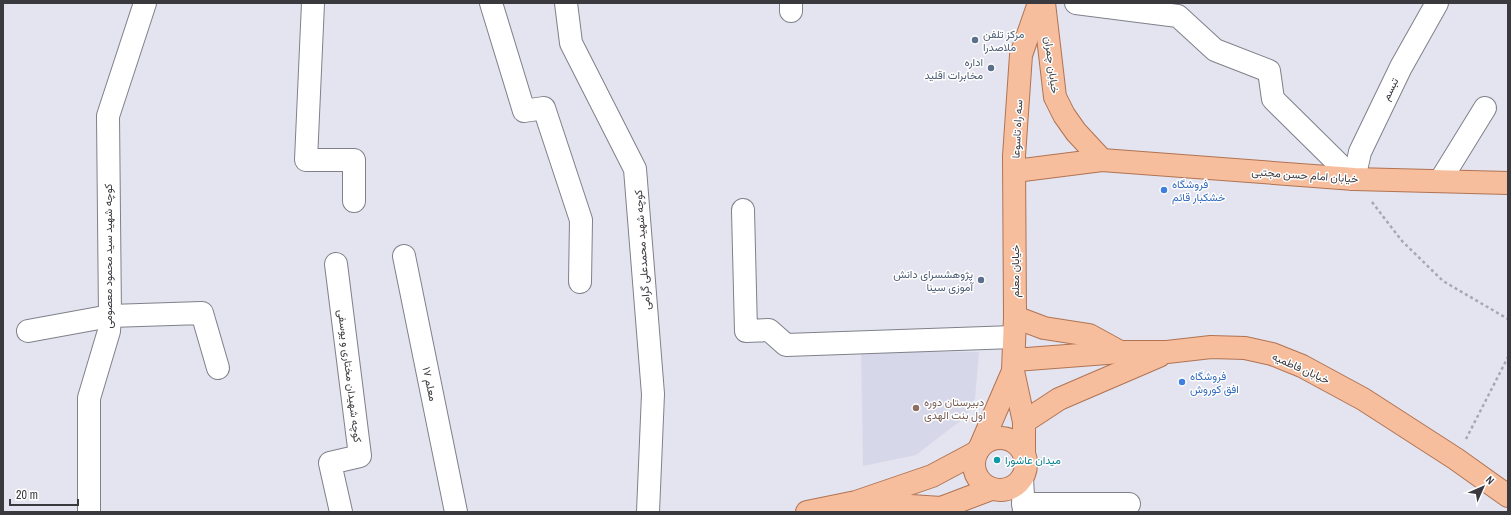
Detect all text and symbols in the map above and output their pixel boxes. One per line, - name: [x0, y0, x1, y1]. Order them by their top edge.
- place label: مرکز تلفن ملاصدرا: [983, 27, 1024, 54]
- marker: مرکز تلفن ملاصدرا: [970, 35, 980, 45]
- street label: خیابان چمران: [1041, 36, 1062, 95]
- place label: اداره مخابرات اقلید: [924, 55, 983, 82]
- marker: اداره مخابرات اقلید: [986, 63, 996, 73]
- street label: تبسم: [1379, 75, 1403, 103]
- street label: سه راه تاسوعا: [1008, 99, 1026, 159]
- street label: خیابان امام حسن مجتبی: [1251, 164, 1359, 187]
- place label: فروشگاه خشکبار قائم: [1172, 177, 1226, 205]
- street label: کوچه شهید سید محمود معصومی: [101, 183, 116, 328]
- marker: فروشگاه خشکبار قائم: [1159, 185, 1169, 195]
- street label: کوچه شهید محمدعلی گرامی: [631, 189, 654, 311]
- street label: خیابان معلم: [1008, 245, 1023, 297]
- place label: پژوهشسرای دانش آموزی سینا: [893, 267, 974, 294]
- marker: پژوهشسرای دانش آموزی سینا: [976, 275, 986, 285]
- street label: کوچه شهیدان مختاری و یوسفی: [334, 309, 365, 444]
- street label: خیابان فاطمیه: [1270, 349, 1332, 387]
- street label: معلم ۱۷: [419, 366, 440, 403]
- place label: فروشگاه افق کوروش: [1190, 369, 1239, 396]
- marker: فروشگاه افق کوروش: [1177, 377, 1187, 387]
- place label: دبیرستان دوره اول بنت الهدی: [924, 395, 985, 422]
- marker: دبیرستان دوره اول بنت الهدی: [911, 403, 921, 413]
- place label: میدان عاشورا: [1005, 453, 1061, 467]
- marker: میدان عاشورا: [992, 455, 1002, 465]
- north arrow: [1463, 467, 1503, 507]
- text: N: [1483, 473, 1497, 487]
- scale bar: [10, 481, 78, 507]
- text: 20 m: [16, 487, 38, 503]

